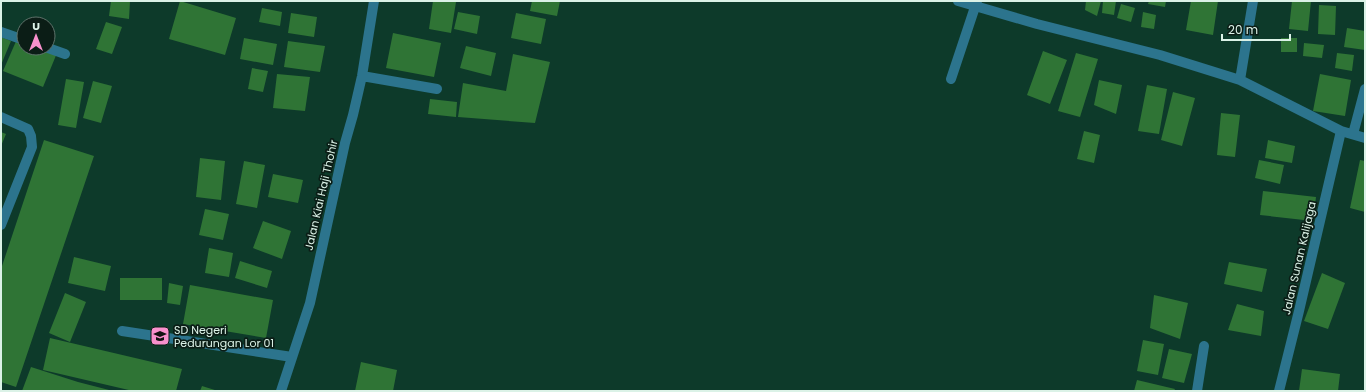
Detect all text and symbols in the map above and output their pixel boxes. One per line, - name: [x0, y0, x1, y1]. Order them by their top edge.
- north arrow: [16, 16, 56, 56]
- scale bar: [1222, 16, 1290, 42]
- text: U: [32, 18, 40, 34]
- text: 20 m: [1228, 21, 1258, 38]
- street label: Jalan Kiai Haji Thohir: [300, 138, 342, 252]
- street label: Jalan Sunan Kalijaga: [1278, 200, 1320, 316]
- place label: SD Negeri Pedurungan Lor 01: [174, 322, 274, 351]
- school or university icon: SD Negeri Pedurungan Lor 01: [149, 325, 171, 347]

